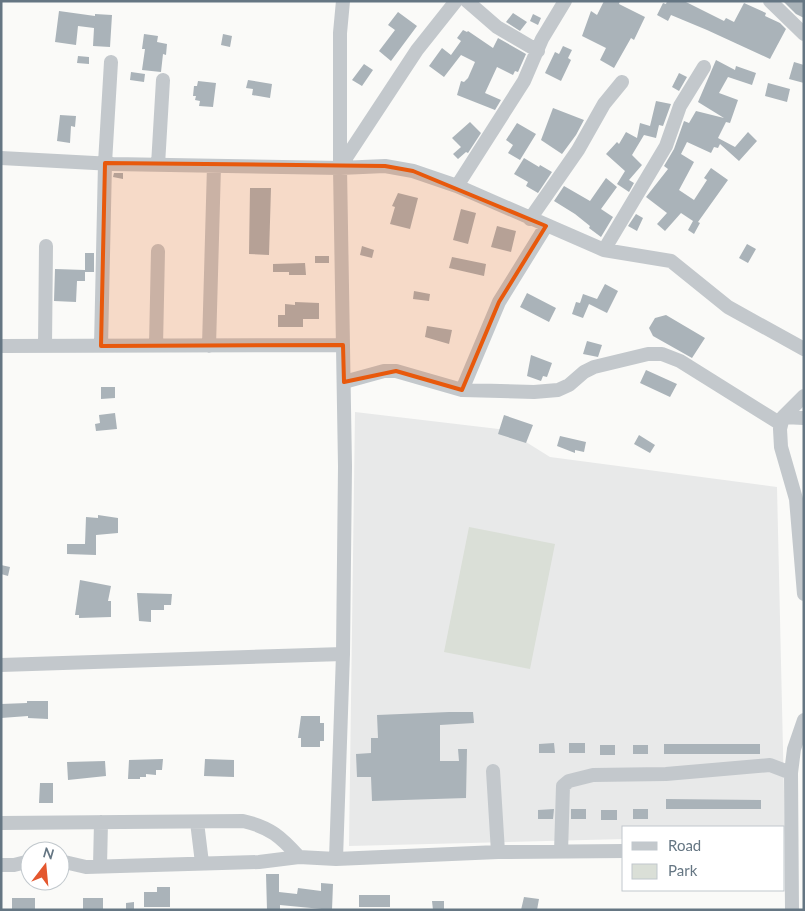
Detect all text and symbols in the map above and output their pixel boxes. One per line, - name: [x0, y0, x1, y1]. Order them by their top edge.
- legend: [622, 826, 785, 891]
- text: Road: [668, 836, 701, 854]
- north arrow: [20, 841, 70, 891]
- text: N: [41, 843, 56, 863]
- text: Park: [668, 861, 698, 879]

